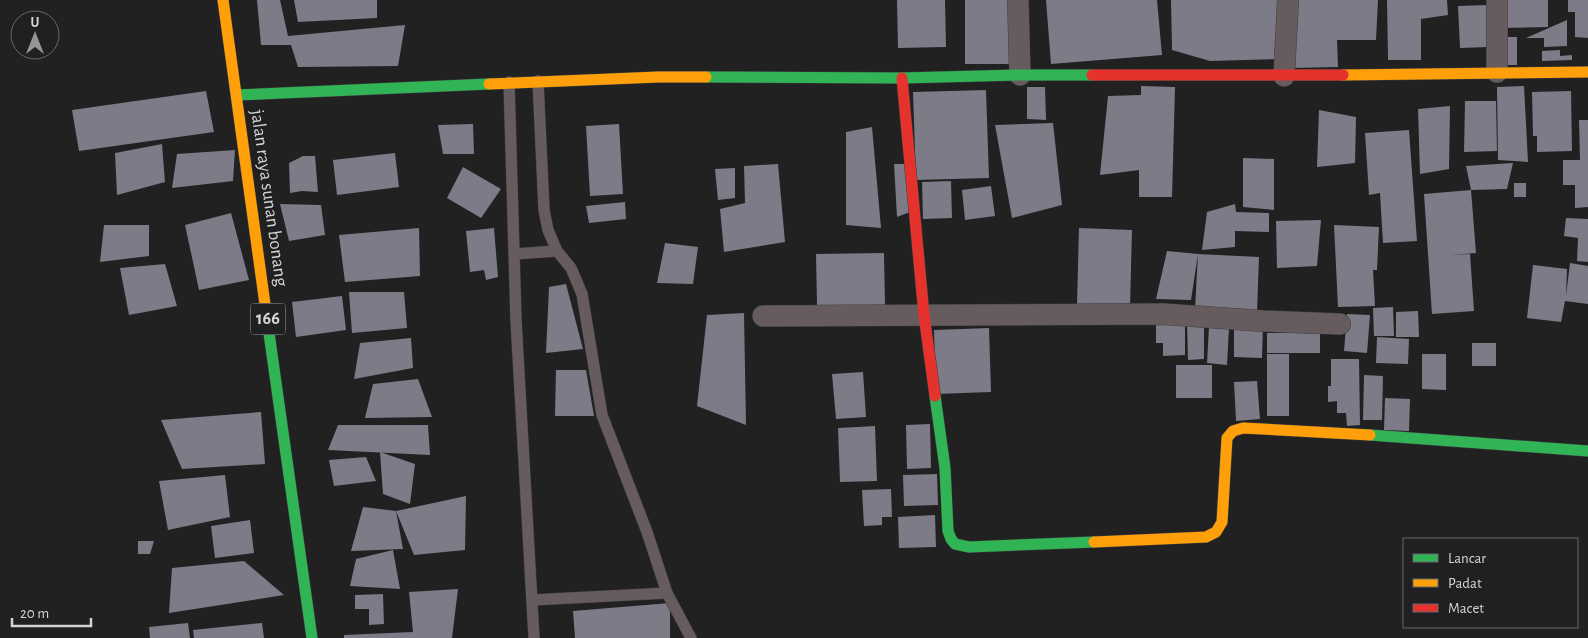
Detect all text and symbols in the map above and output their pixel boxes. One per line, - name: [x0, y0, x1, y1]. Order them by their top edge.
- north arrow: [10, 10, 60, 60]
- text: U: [31, 16, 40, 30]
- street label: jalan raya sunan bonang: [247, 108, 291, 288]
- road number: 166: [250, 304, 286, 334]
- legend: [1403, 538, 1578, 628]
- text: Lancar: [1448, 551, 1486, 566]
- text: Padat: [1448, 576, 1482, 591]
- scale bar: [12, 596, 91, 628]
- text: Macet: [1448, 601, 1484, 616]
- text: 20 m: [20, 606, 49, 621]

